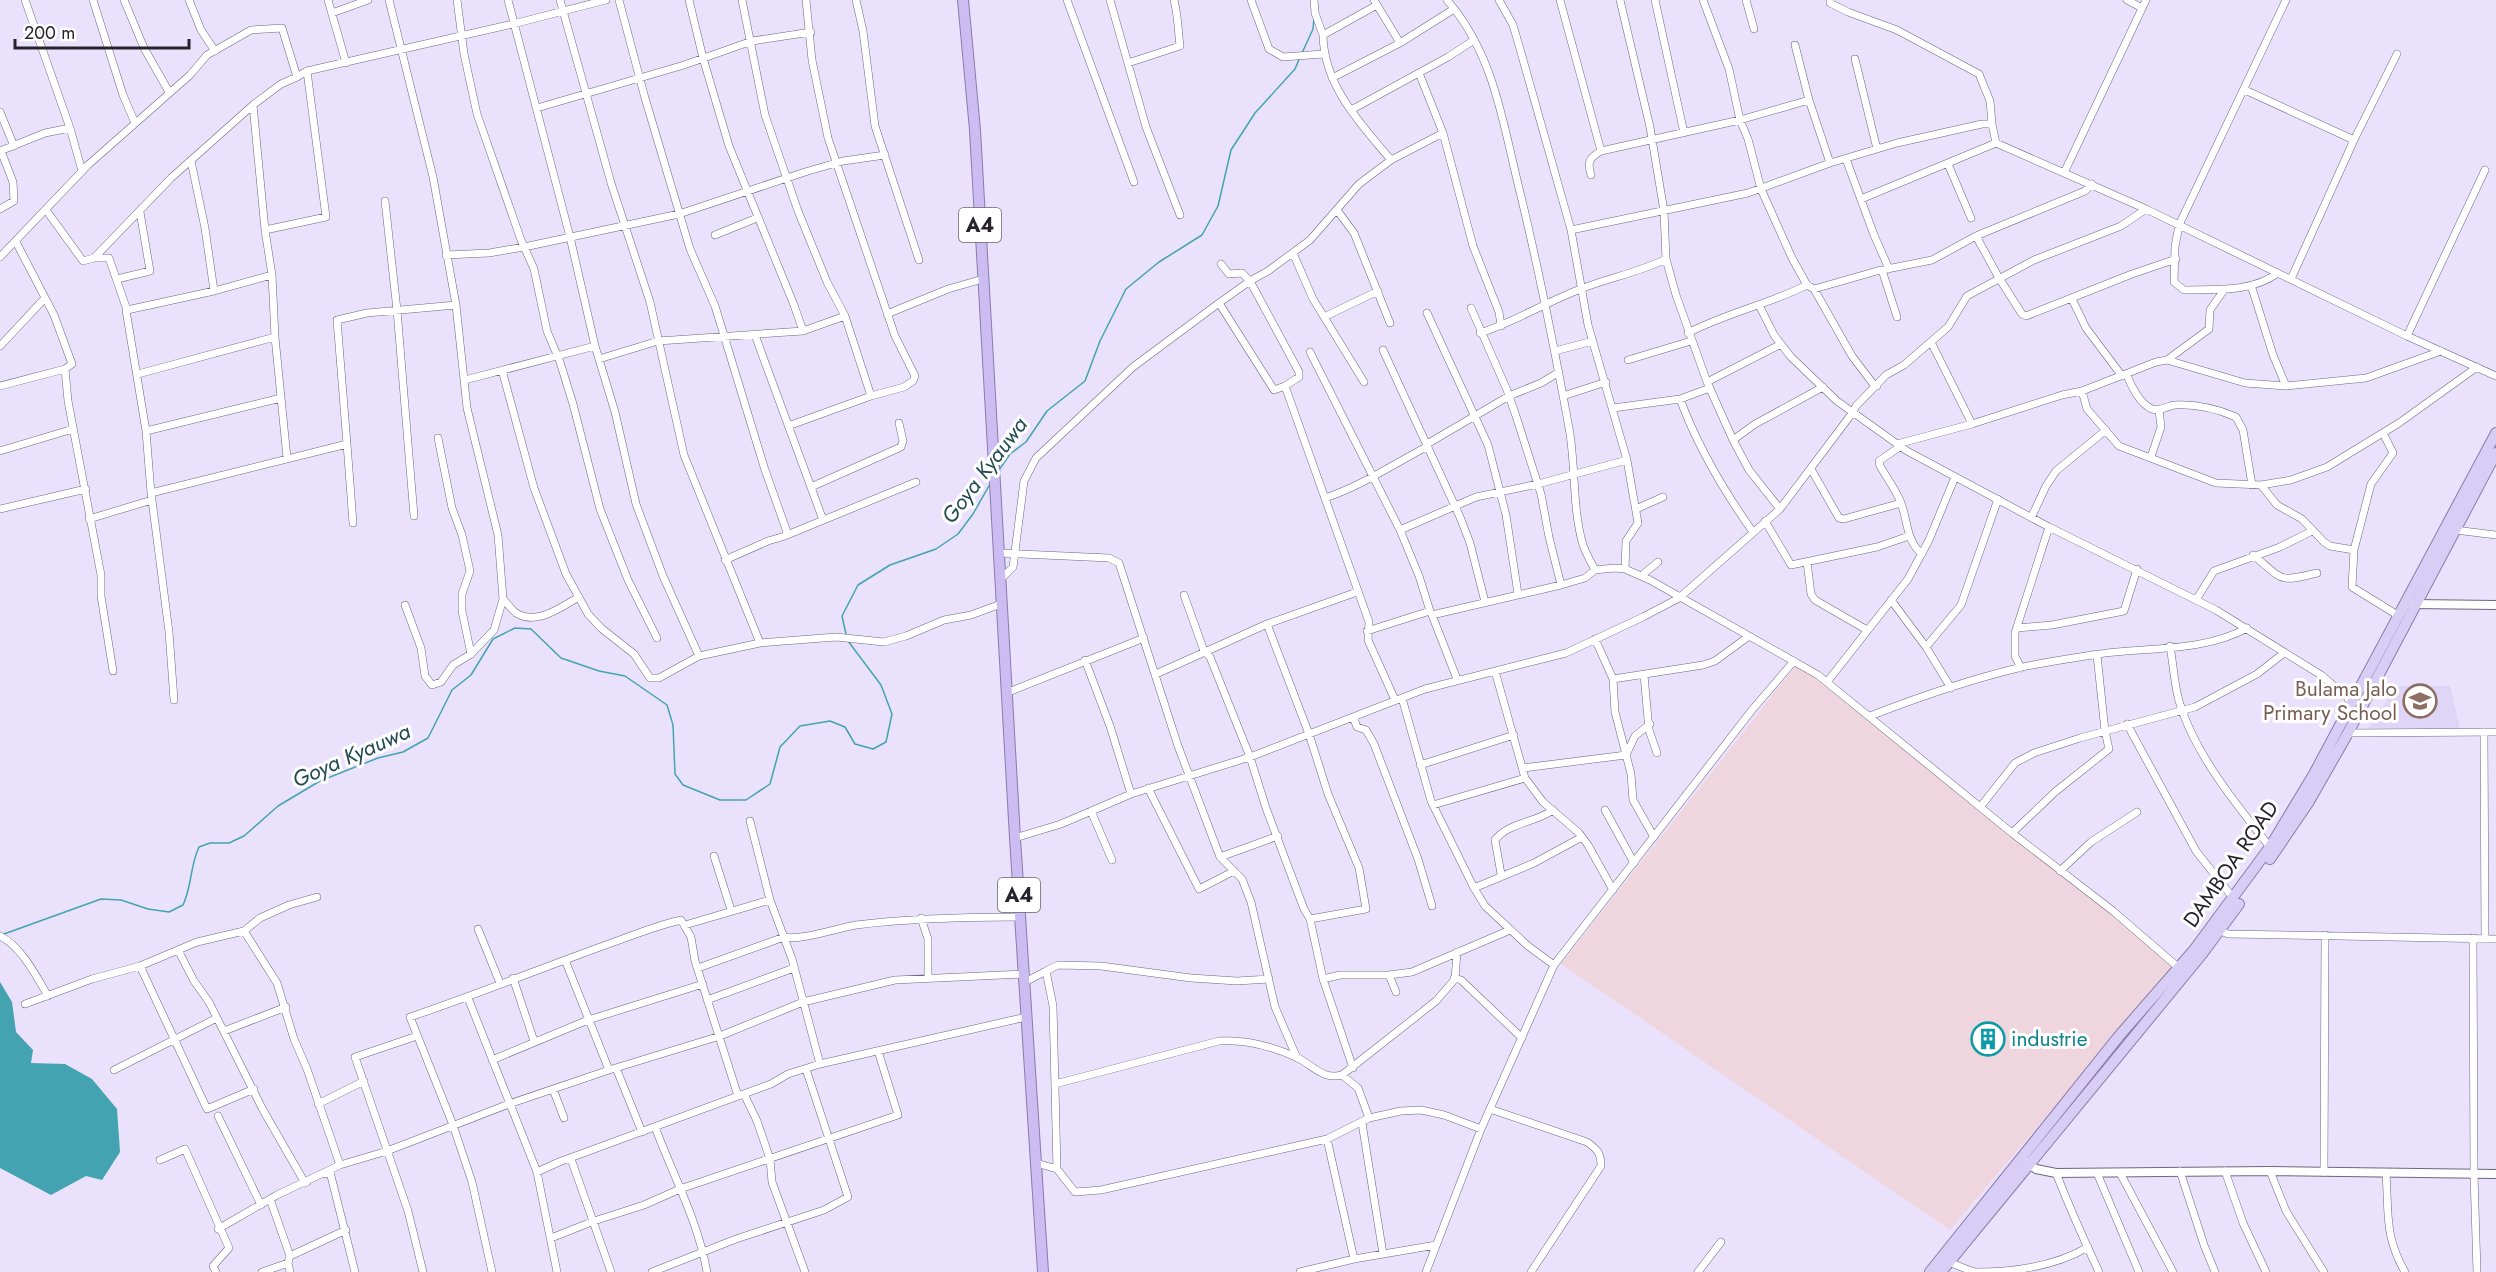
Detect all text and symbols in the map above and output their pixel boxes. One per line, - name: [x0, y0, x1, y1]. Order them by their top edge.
- scale bar: [15, 12, 189, 50]
- text: 200 m: [24, 20, 75, 46]
- road number: A4: [959, 208, 1001, 242]
- water label: Goya Kyauwa: [933, 410, 1035, 530]
- place label: Bulama Jalo Primary School: [2263, 674, 2397, 728]
- school or university icon: Bulama Jalo Primary School: [2402, 683, 2438, 719]
- water label: Goya Kyauwa: [287, 715, 415, 795]
- street label: DAMBOA ROAD: [2176, 795, 2286, 933]
- road number: A4: [998, 878, 1040, 912]
- building icon: industrie: [1970, 1021, 2006, 1057]
- place label: industrie: [2011, 1024, 2088, 1054]

